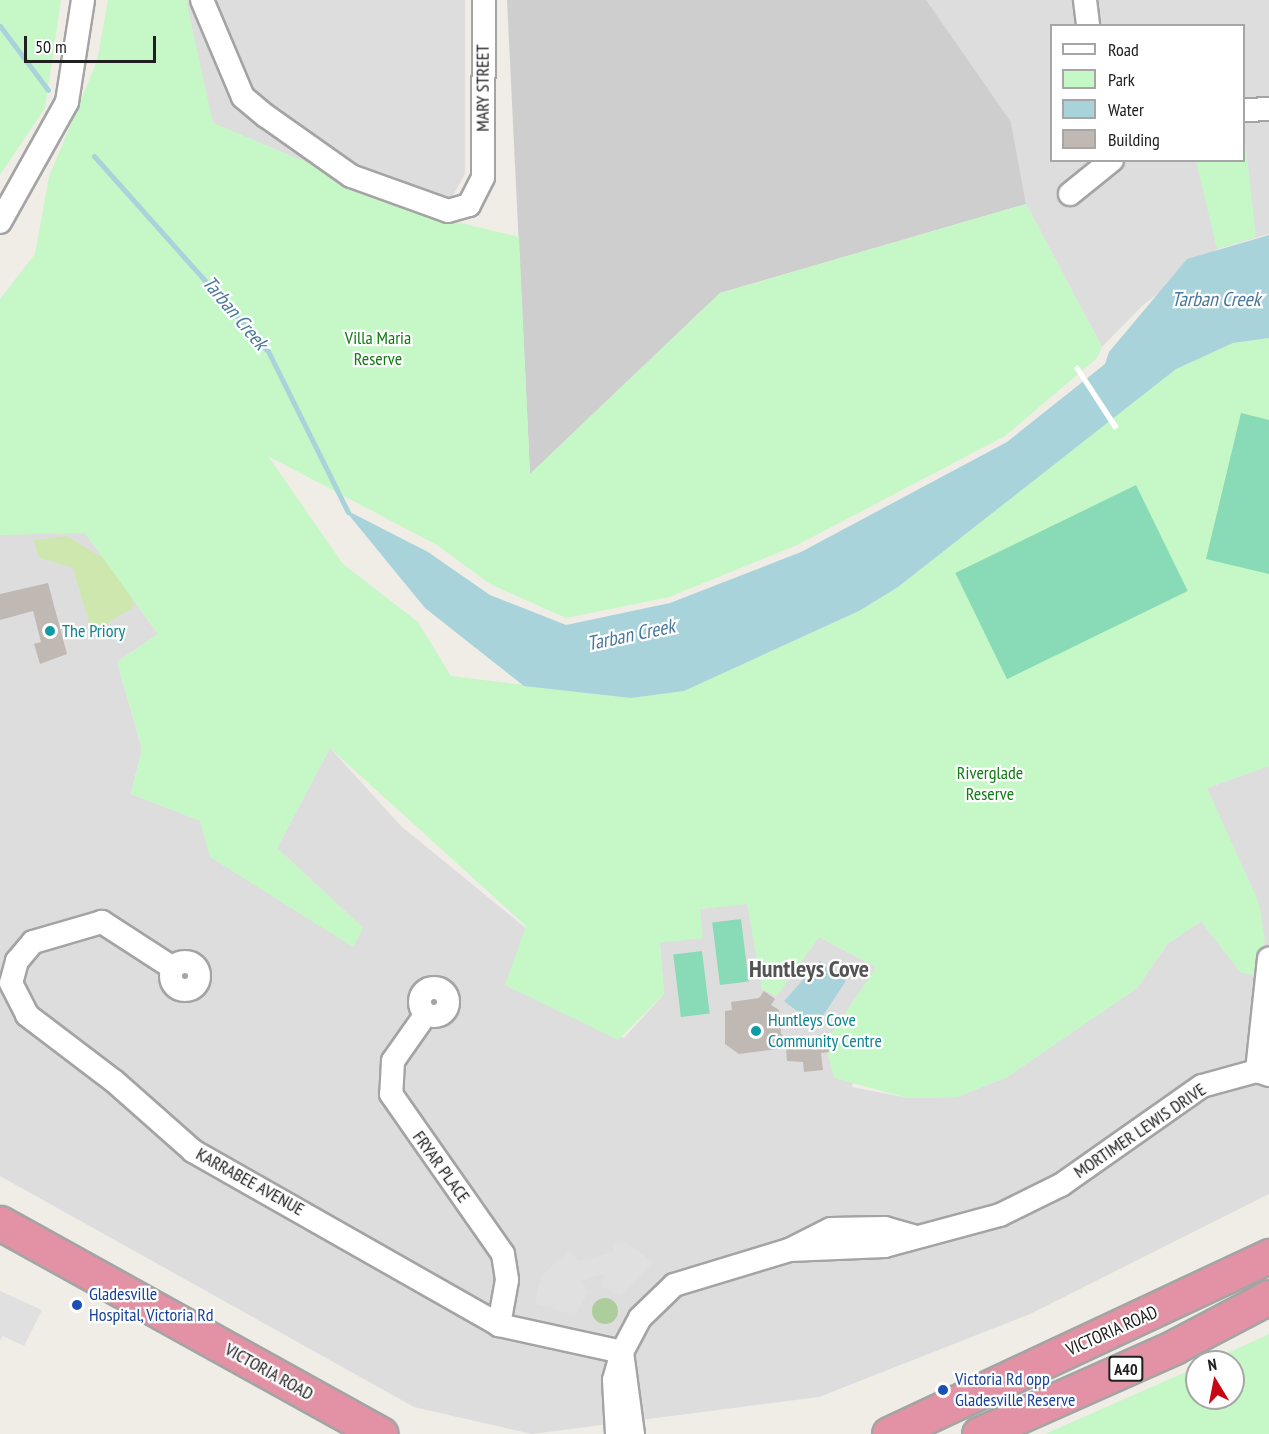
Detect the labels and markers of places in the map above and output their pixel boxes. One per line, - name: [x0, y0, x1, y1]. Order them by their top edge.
- place label: The Priory: [62, 620, 125, 642]
- marker: The Priory: [43, 624, 57, 638]
- place label: Huntleys Cove Community Centre: [768, 1010, 882, 1052]
- marker: Huntleys Cove Community Centre: [749, 1024, 763, 1038]
- place label: Gladesville Hospital, Victoria Rd: [89, 1284, 215, 1326]
- marker: Gladesville Hospital, Victoria Rd: [70, 1298, 84, 1312]
- place label: Victoria Rd opp Gladesville Reserve: [955, 1369, 1075, 1412]
- marker: Victoria Rd opp Gladesville Reserve: [936, 1383, 950, 1397]

